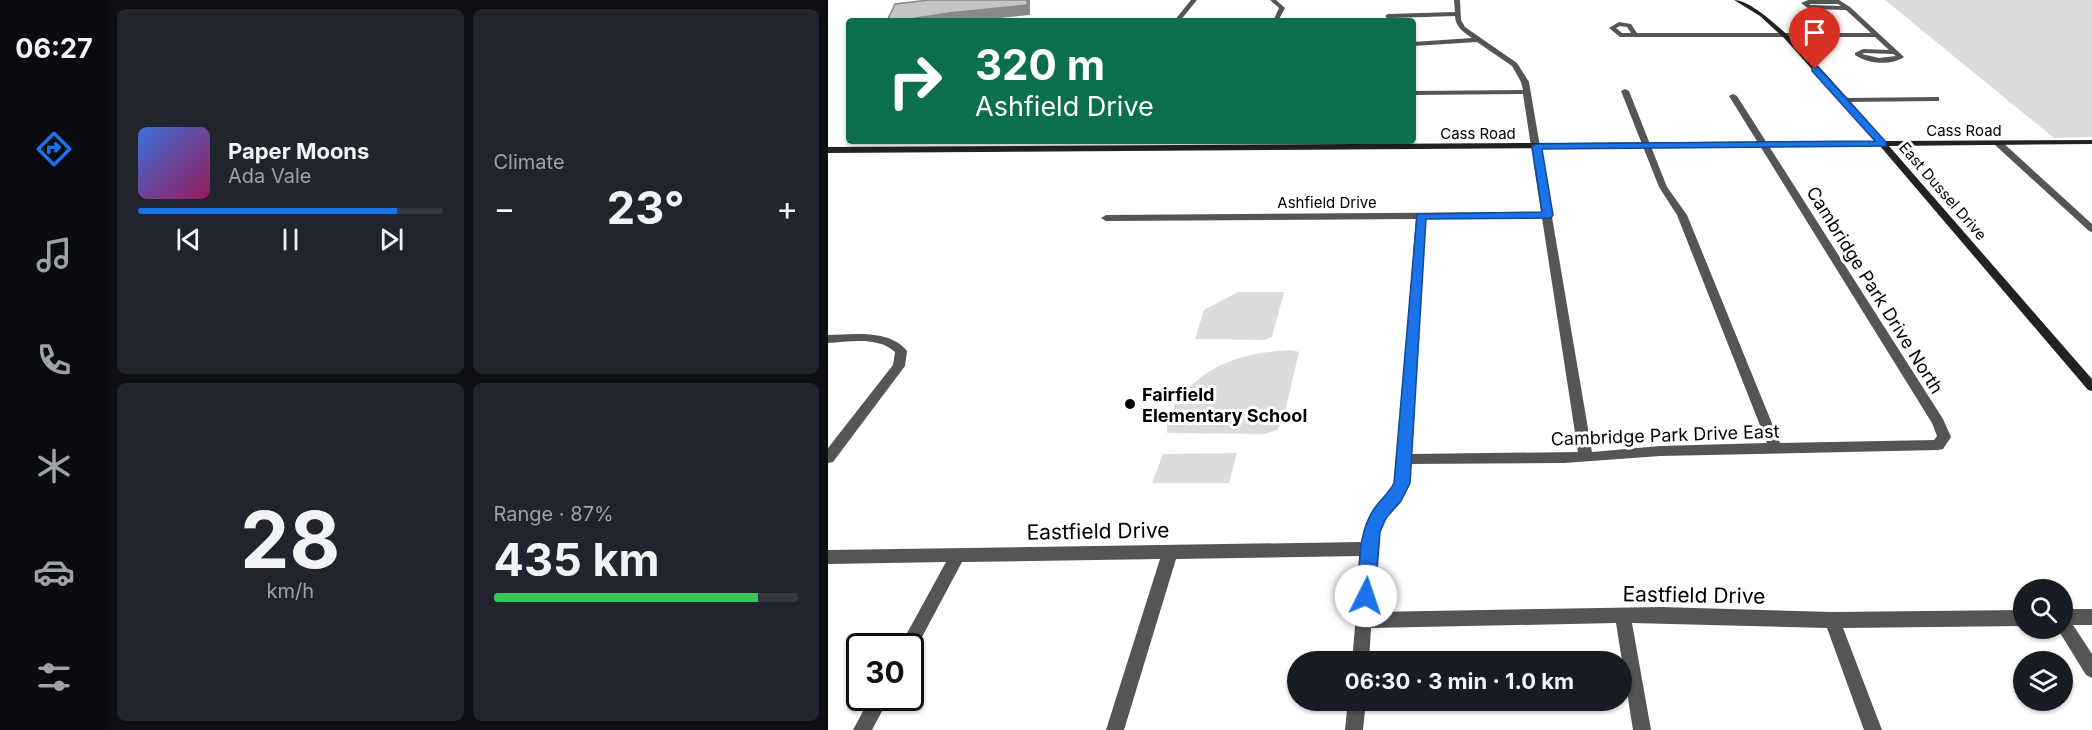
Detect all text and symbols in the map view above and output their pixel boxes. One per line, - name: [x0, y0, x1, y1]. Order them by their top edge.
- pin: [1789, 7, 1840, 69]
- icon: arrive: [1798, 16, 1831, 49]
- text: 06:27: [15, 32, 93, 65]
- text: 320 m: [975, 39, 1105, 90]
- icon: right: [876, 42, 954, 120]
- text: Ashfield Drive: [975, 90, 1154, 123]
- street label: Cass Road: [1926, 121, 2002, 140]
- street label: Cass Road: [1440, 124, 1516, 143]
- icon: directions: [33, 128, 75, 170]
- text: Paper Moons: [228, 138, 369, 164]
- street label: East Dussel Drive: [1895, 138, 1991, 244]
- text: Climate: [494, 150, 565, 174]
- text: Ada Vale: [228, 164, 311, 188]
- text: 23°: [607, 180, 685, 235]
- street label: Cambridge Park Drive North: [1802, 183, 1948, 397]
- text: −: [494, 188, 515, 228]
- text: +: [776, 188, 798, 228]
- street label: Ashfield Drive: [1277, 193, 1377, 212]
- icon: previous: [172, 223, 205, 256]
- icon: pause: [274, 223, 307, 256]
- icon: next: [375, 223, 408, 256]
- icon: music: [33, 234, 75, 276]
- icon: phone: [33, 339, 75, 381]
- place label: Fairfield Elementary School: [1142, 384, 1307, 426]
- marker: Fairfield Elementary School: [1123, 397, 1137, 411]
- street label: Cambridge Park Drive East: [1550, 421, 1780, 449]
- icon: climate: [33, 445, 75, 487]
- text: 28: [240, 492, 340, 587]
- text: Range · 87%: [494, 502, 614, 526]
- street label: Eastfield Drive: [1026, 517, 1170, 545]
- text: 435 km: [494, 532, 660, 587]
- icon: car: [33, 551, 75, 593]
- position arrow: [1334, 564, 1398, 628]
- text: km/h: [266, 579, 314, 603]
- map controls: [2013, 579, 2073, 711]
- button: search: [2013, 579, 2073, 639]
- street label: Eastfield Drive: [1622, 581, 1766, 609]
- speed limit sign: 30: [846, 633, 924, 711]
- button: layers: [2013, 651, 2073, 711]
- icon: filters: [33, 656, 75, 698]
- text: 06:30 · 3 min · 1.0 km: [1345, 668, 1574, 694]

